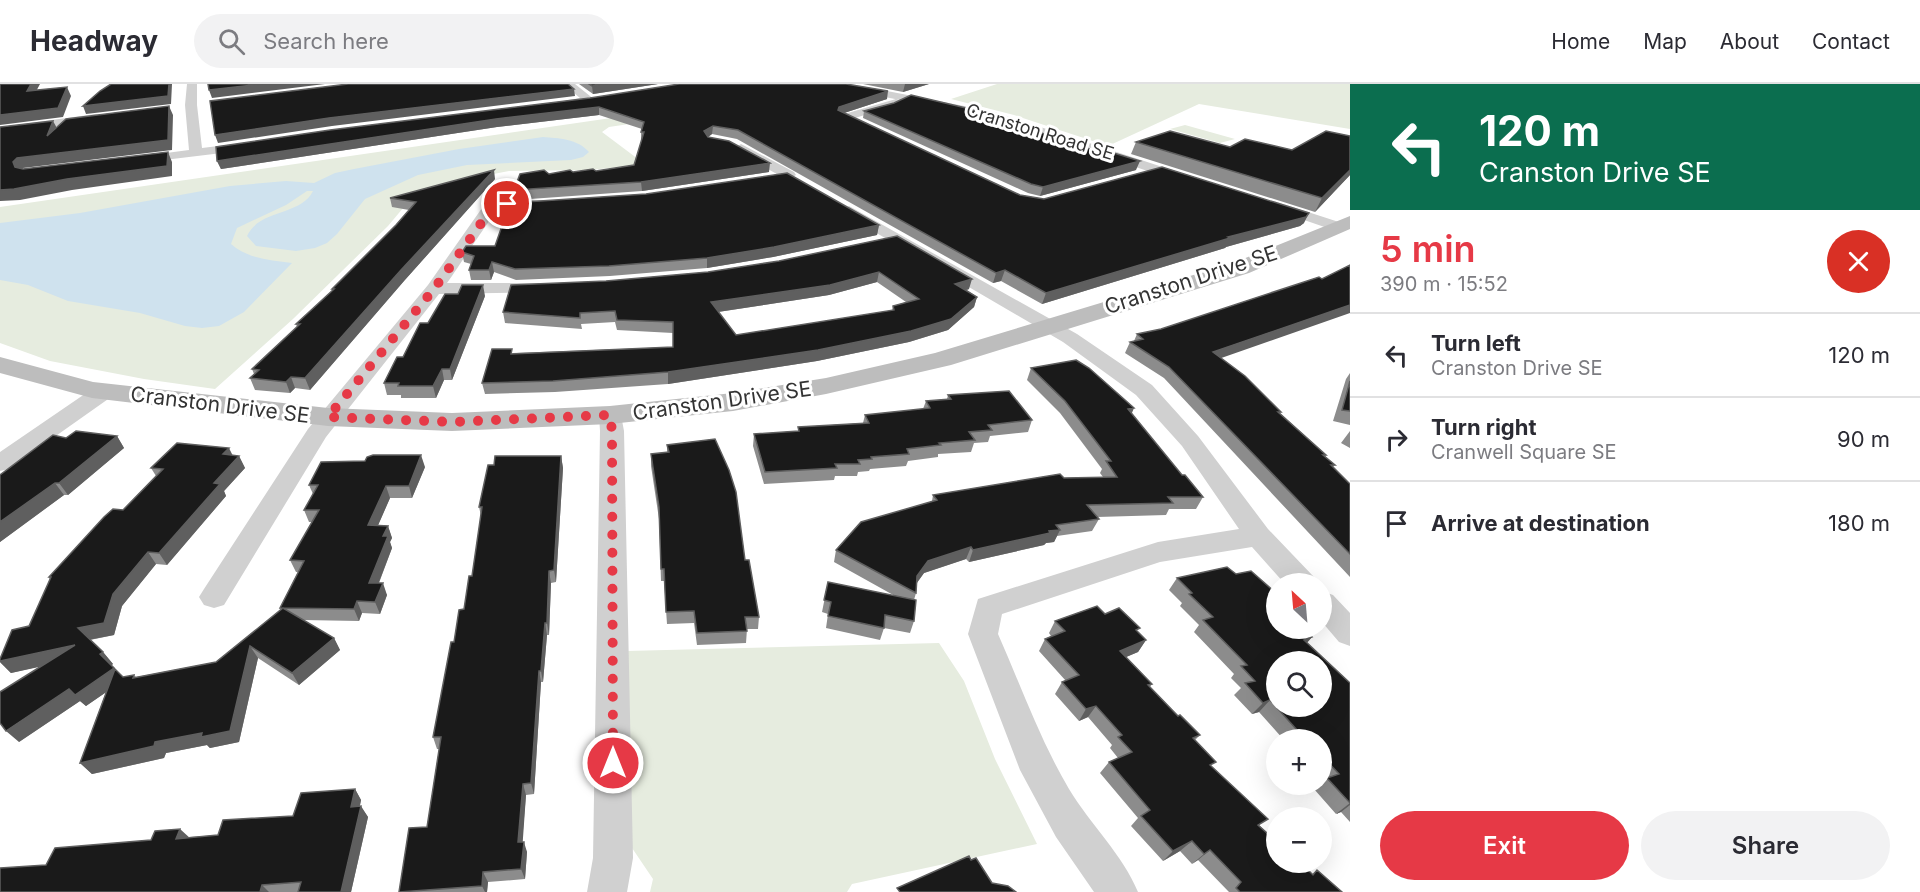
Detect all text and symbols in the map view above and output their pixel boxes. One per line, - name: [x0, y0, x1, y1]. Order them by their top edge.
- search box: [194, 14, 614, 68]
- text: Headway: [30, 24, 158, 58]
- icon: search: [215, 25, 248, 58]
- text: Search here: [263, 28, 389, 54]
- text: Home: [1551, 29, 1610, 54]
- text: Map: [1643, 29, 1687, 54]
- text: About: [1720, 29, 1779, 54]
- text: Contact: [1812, 29, 1890, 54]
- street label: Cranston Road SE: [964, 99, 1116, 164]
- text: 120 m: [1479, 105, 1600, 156]
- icon: left: [1380, 108, 1458, 186]
- text: Cranston Drive SE: [1479, 156, 1711, 189]
- pin: [481, 178, 532, 229]
- icon: arrive: [490, 187, 523, 220]
- text: 5 min: [1380, 227, 1476, 271]
- button: close: [1827, 230, 1890, 293]
- street label: Cranston Drive SE: [1101, 240, 1280, 319]
- text: 390 m · 15:52: [1380, 272, 1508, 296]
- text: Turn left: [1431, 330, 1521, 356]
- icon: left: [1380, 339, 1413, 372]
- text: 120 m: [1828, 342, 1890, 368]
- text: Cranston Drive SE: [1431, 356, 1603, 380]
- street label: Cranston Drive SE: [631, 376, 813, 425]
- street label: Cranston Drive SE: [129, 381, 311, 428]
- text: Turn right: [1431, 414, 1537, 440]
- icon: right: [1380, 423, 1413, 456]
- text: 90 m: [1837, 426, 1890, 452]
- text: Cranwell Square SE: [1431, 440, 1617, 464]
- icon: arrive: [1380, 507, 1413, 540]
- text: Arrive at destination: [1431, 510, 1650, 536]
- text: 180 m: [1828, 510, 1890, 536]
- north arrow: [1266, 573, 1332, 639]
- map controls: [1266, 573, 1332, 873]
- button: search: [1266, 651, 1332, 717]
- button: +: [1266, 729, 1332, 795]
- position arrow: [581, 731, 645, 795]
- button: −: [1266, 807, 1332, 873]
- button: Exit: [1380, 811, 1629, 880]
- button: Share: [1641, 811, 1890, 880]

